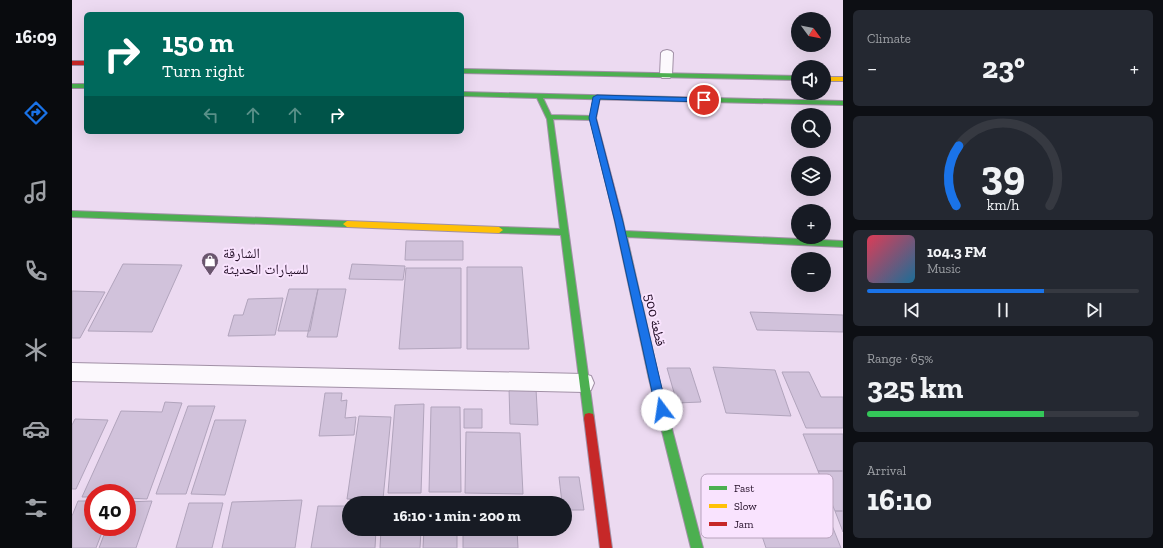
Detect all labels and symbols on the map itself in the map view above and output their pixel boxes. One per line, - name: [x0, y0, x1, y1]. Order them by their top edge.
- north arrow: [791, 12, 831, 52]
- pin: [687, 83, 721, 117]
- place label: الشارقة للسيارات الحديثة: [223, 245, 308, 278]
- shop icon: الشارقة للسيارات الحديثة: [200, 251, 220, 276]
- street label: قطعة 500: [641, 292, 669, 348]
- position arrow: [641, 389, 683, 431]
- legend: [701, 474, 833, 538]
- text: Fast: [734, 482, 755, 495]
- speed limit sign: 40: [84, 484, 136, 536]
- text: Slow: [734, 500, 757, 513]
- text: Jam: [734, 518, 754, 531]

